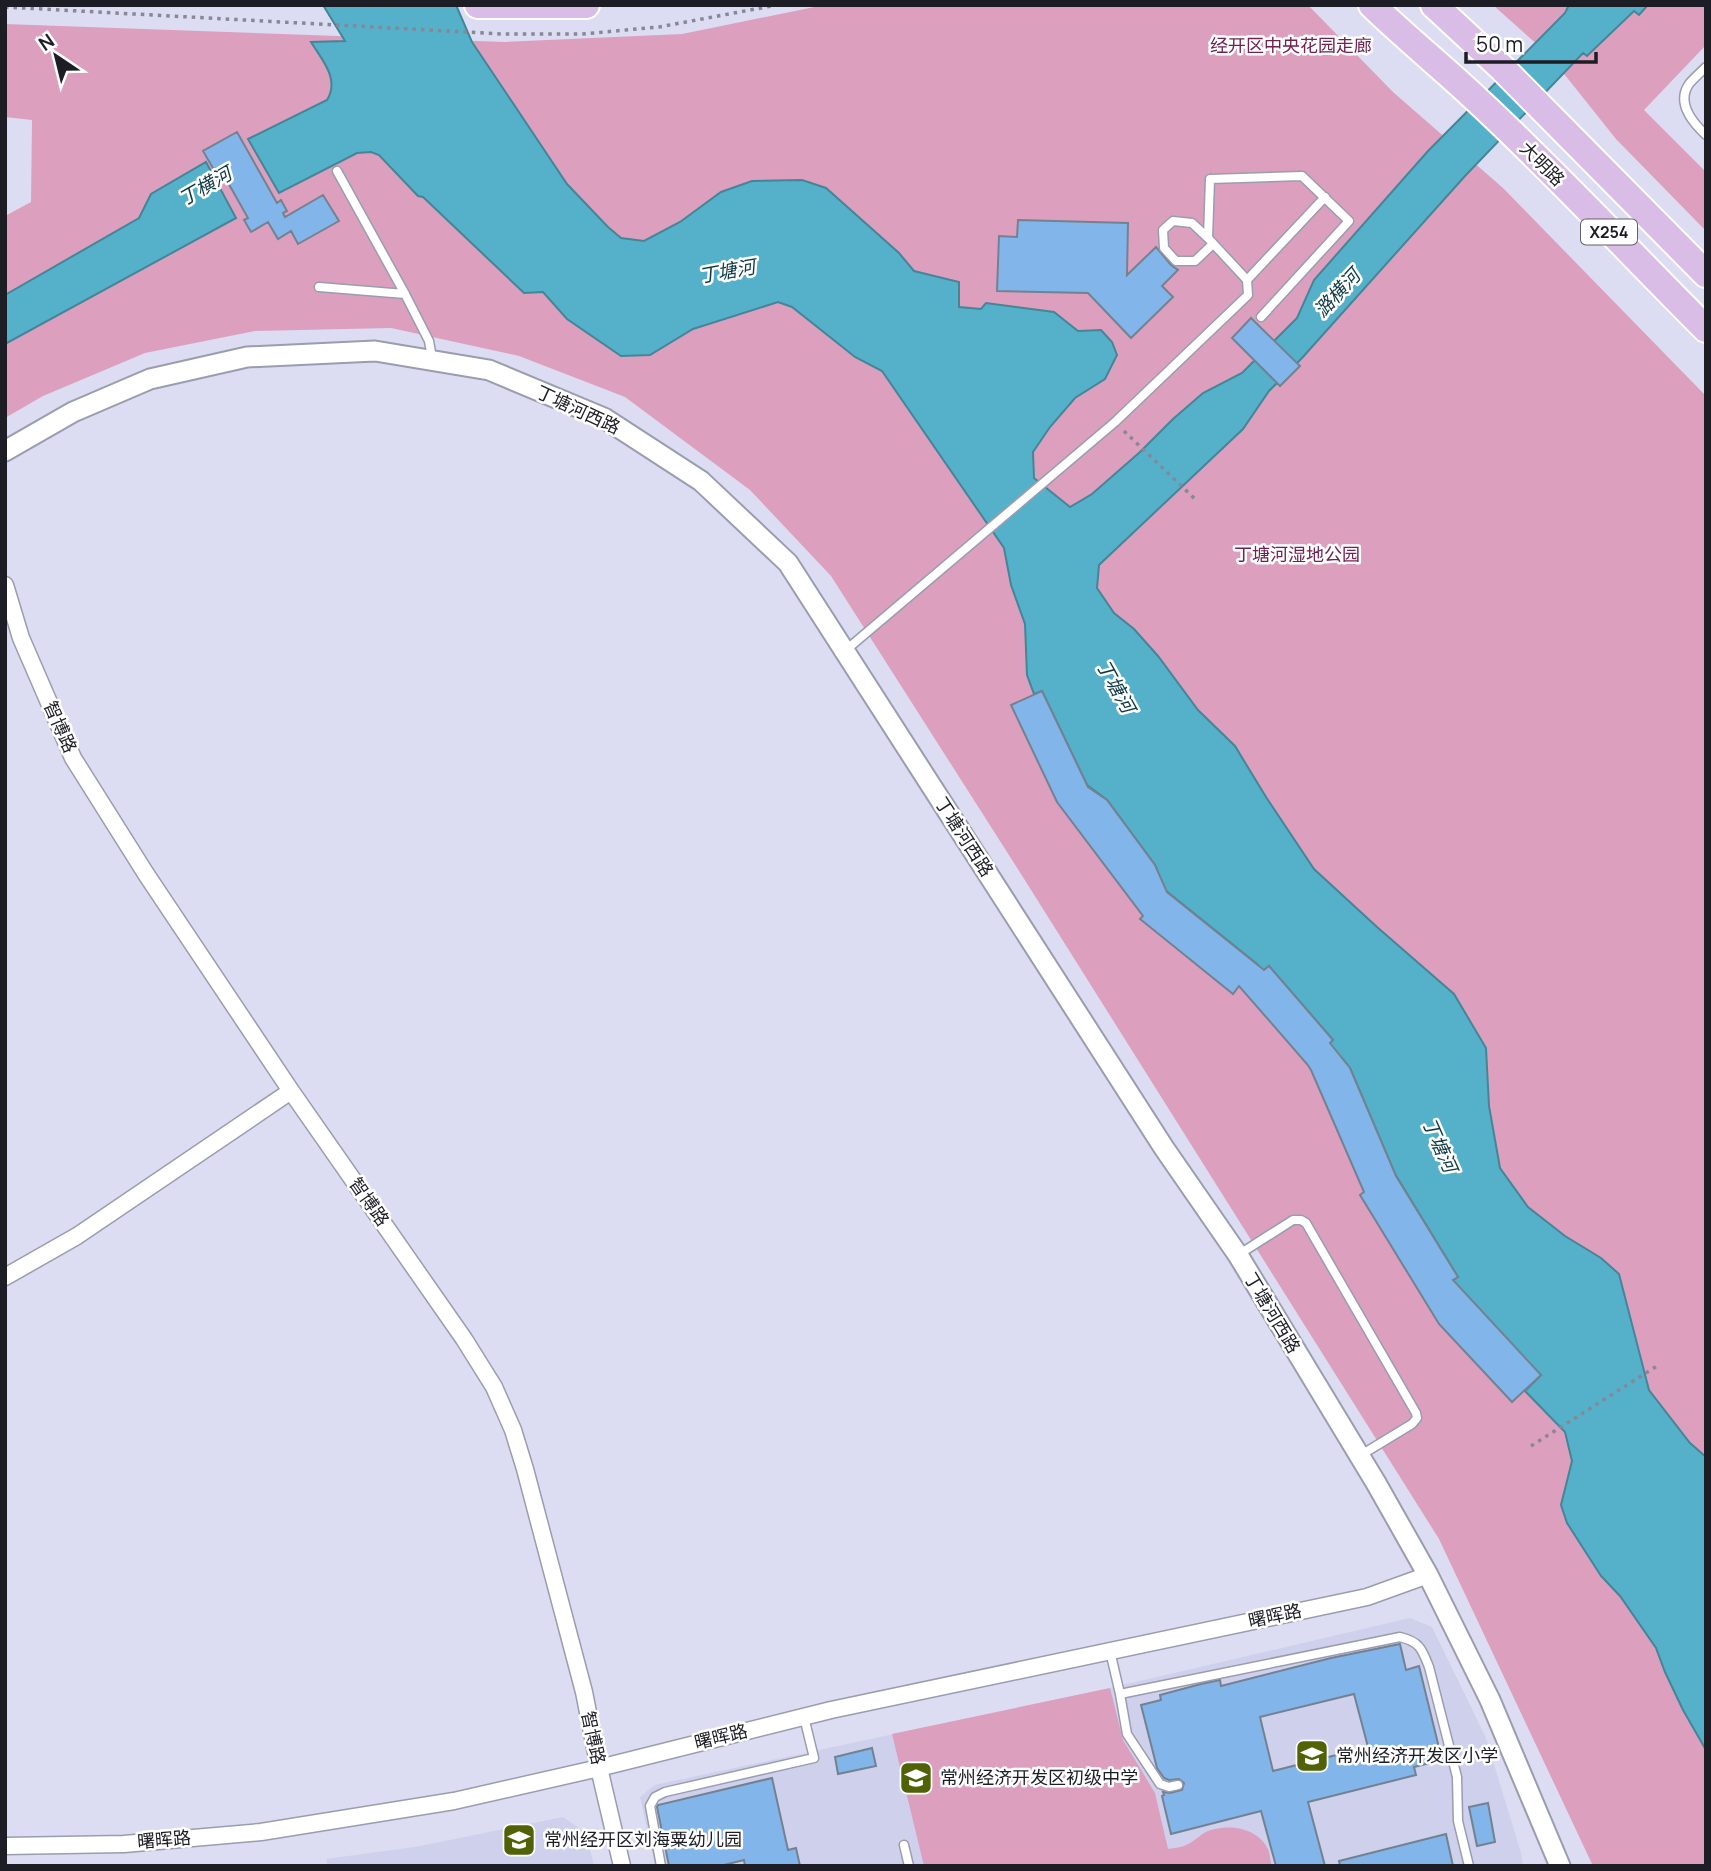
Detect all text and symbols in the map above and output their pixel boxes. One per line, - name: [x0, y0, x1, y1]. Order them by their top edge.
- north arrow: [21, 21, 91, 91]
- scale bar: [1466, 21, 1596, 65]
- text: N: [33, 28, 59, 57]
- text: 50 m: [1476, 30, 1523, 58]
- park label: 经开区中央花园走廊: [1210, 33, 1372, 57]
- street label: 大明路: [1515, 136, 1570, 191]
- water label: 丁横河: [174, 158, 240, 212]
- road number: X254: [1581, 220, 1637, 244]
- water label: 丁塘河: [697, 253, 761, 289]
- water label: 潞横河: [1308, 260, 1369, 323]
- street label: 丁塘河西路: [533, 379, 624, 439]
- park label: 丁塘河湿地公园: [1234, 542, 1360, 566]
- water label: 丁塘河: [1091, 655, 1143, 721]
- street label: 智博路: [39, 697, 83, 756]
- street label: 丁塘河西路: [930, 792, 999, 881]
- water label: 丁塘河: [1417, 1114, 1465, 1180]
- street label: 智博路: [345, 1172, 395, 1230]
- street label: 丁塘河西路: [1239, 1268, 1306, 1357]
- street label: 曙晖路: [1246, 1598, 1304, 1632]
- street label: 智博路: [577, 1709, 611, 1767]
- street label: 曙晖路: [692, 1718, 750, 1754]
- school or university icon: 常州经济开发区小学: [1293, 1737, 1331, 1775]
- place label: 常州经济开发区小学: [1336, 1743, 1498, 1767]
- school or university icon: 常州经济开发区初级中学: [897, 1759, 935, 1797]
- place label: 常州经济开发区初级中学: [940, 1765, 1138, 1789]
- school or university icon: 常州经开区刘海粟幼儿园: [500, 1821, 538, 1859]
- street label: 曙晖路: [136, 1825, 192, 1853]
- place label: 常州经开区刘海粟幼儿园: [544, 1827, 742, 1851]

